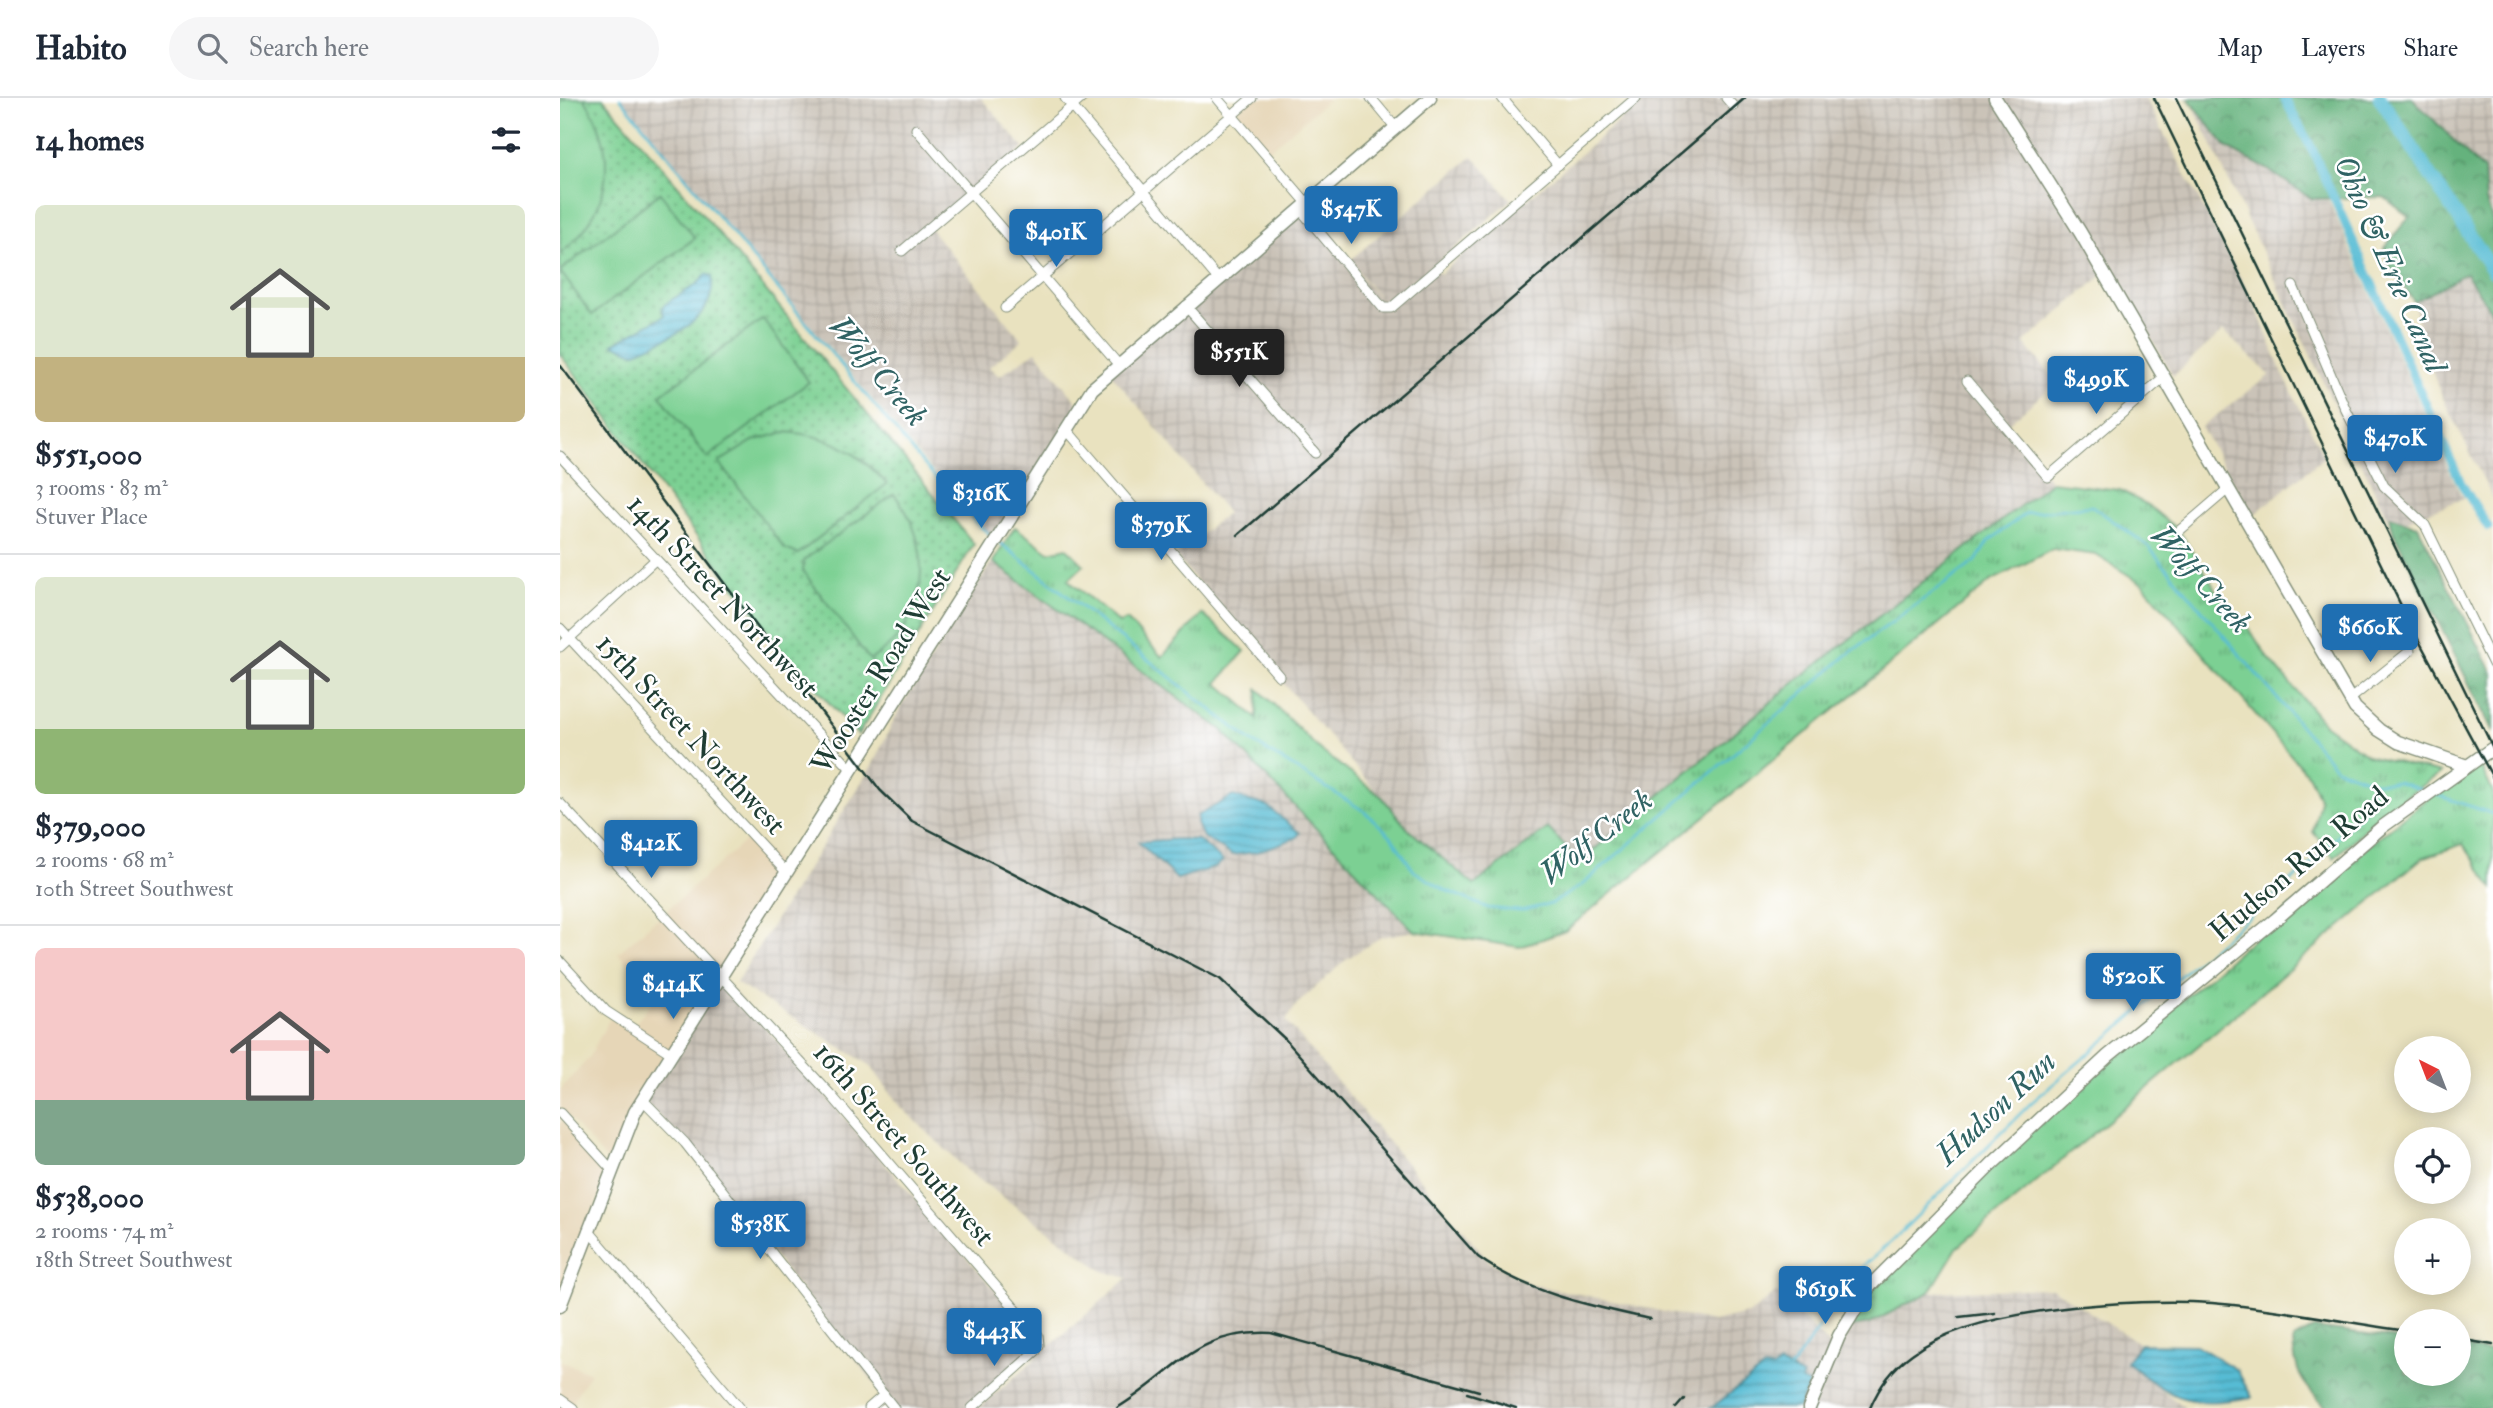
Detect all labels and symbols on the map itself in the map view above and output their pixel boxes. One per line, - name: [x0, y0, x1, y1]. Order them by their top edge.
- water label: Ohio & Erie Canal: [2324, 149, 2457, 381]
- pin: $547K: [1302, 186, 1400, 246]
- pin: $401K: [1007, 209, 1105, 269]
- water label: Wolf Creek: [820, 307, 936, 435]
- pin: $551K: [1190, 330, 1288, 389]
- pin: $499K: [2047, 356, 2145, 416]
- pin: $470K: [2346, 416, 2444, 475]
- pin: $316K: [932, 470, 1030, 530]
- street label: 14th Street Northwest: [619, 486, 827, 706]
- pin: $379K: [1112, 503, 1210, 562]
- water label: Wolf Creek: [2142, 516, 2260, 642]
- street label: Wooster Road West: [802, 561, 959, 782]
- pin: $660K: [2321, 604, 2419, 664]
- street label: 15th Street Northwest: [588, 626, 794, 843]
- street label: Hudson Run Road: [2202, 778, 2396, 950]
- water label: Wolf Creek: [1531, 780, 1661, 894]
- pin: $412K: [602, 820, 700, 880]
- pin: $520K: [2084, 954, 2182, 1013]
- pin: $414K: [624, 962, 722, 1021]
- street label: 16th Street Southwest: [805, 1034, 1003, 1254]
- north arrow: [2394, 1036, 2471, 1113]
- water label: Hudson Run: [1926, 1042, 2065, 1175]
- pin: $538K: [711, 1202, 809, 1261]
- pin: $619K: [1776, 1266, 1874, 1326]
- pin: $443K: [945, 1308, 1043, 1368]

